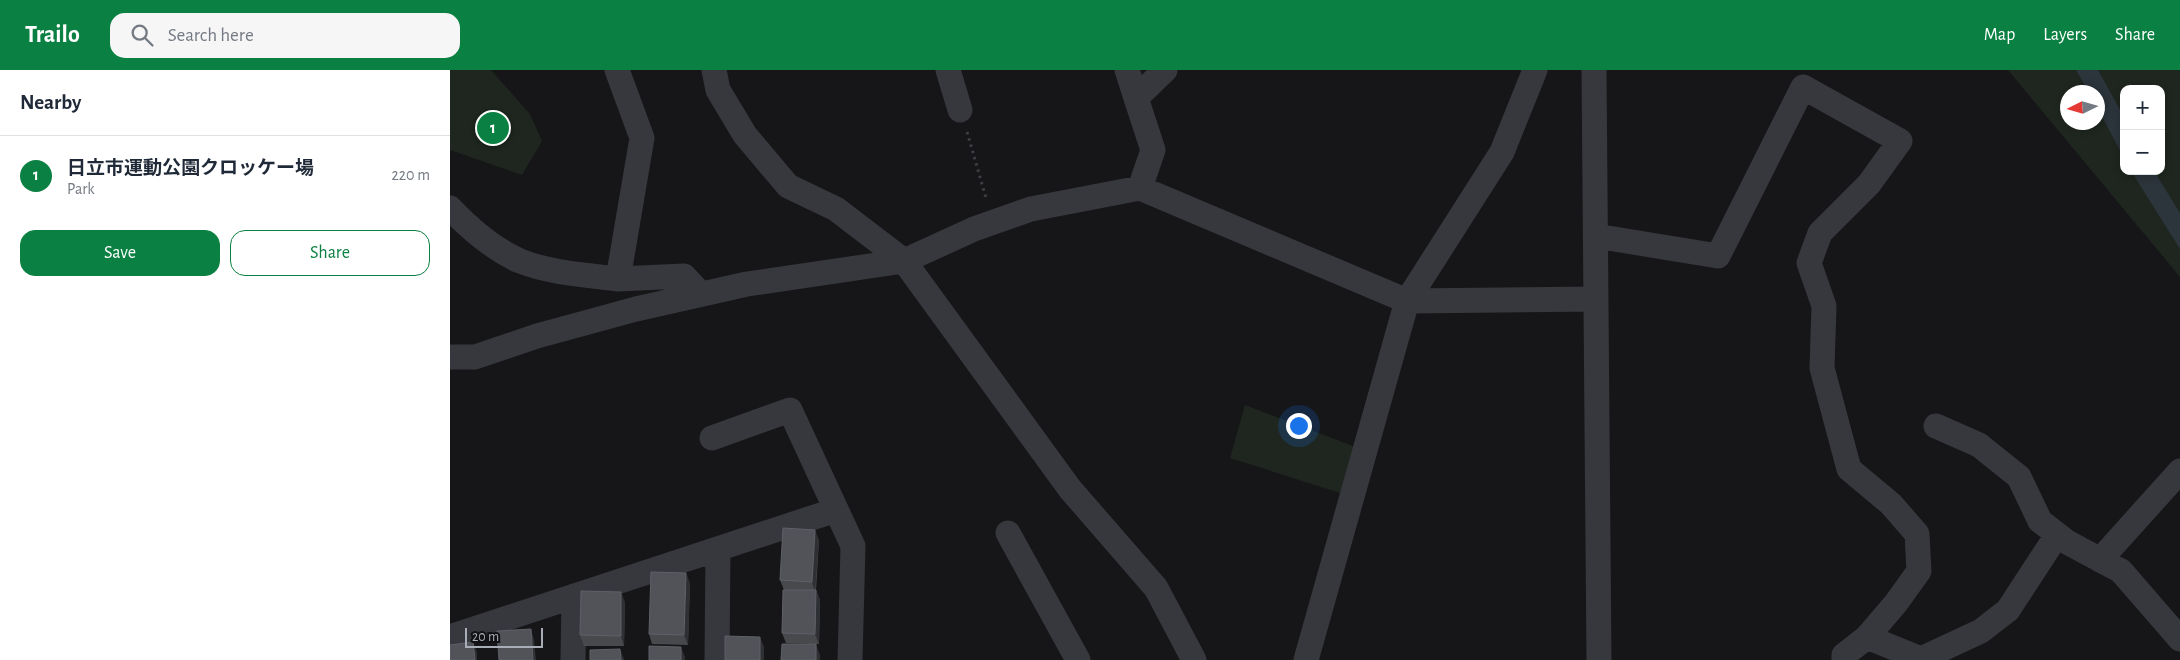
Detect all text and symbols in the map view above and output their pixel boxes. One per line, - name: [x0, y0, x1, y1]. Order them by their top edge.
- search box: [110, 13, 460, 58]
- icon: search: [128, 21, 156, 49]
- text: Trailo: [25, 23, 80, 47]
- text: Search here: [168, 26, 254, 45]
- text: Map: [1984, 26, 2015, 44]
- text: Layers: [2043, 26, 2087, 44]
- text: Share: [2115, 26, 2155, 44]
- north arrow: [2060, 85, 2105, 130]
- map controls: [2120, 85, 2165, 175]
- button: +: [2120, 85, 2165, 130]
- text: Nearby: [20, 92, 81, 113]
- pin: 1: [477, 109, 509, 147]
- button: −: [2120, 130, 2165, 175]
- text: 日立市運動公園クロッケー場: [67, 159, 314, 178]
- text: 1: [33, 167, 39, 183]
- text: 220 m: [392, 167, 430, 183]
- text: Park: [67, 181, 95, 197]
- button: Save: [20, 230, 220, 276]
- button: Share: [230, 230, 430, 276]
- your location: [1286, 413, 1312, 439]
- scale bar: [465, 625, 542, 648]
- text: 20 m: [472, 630, 499, 644]

